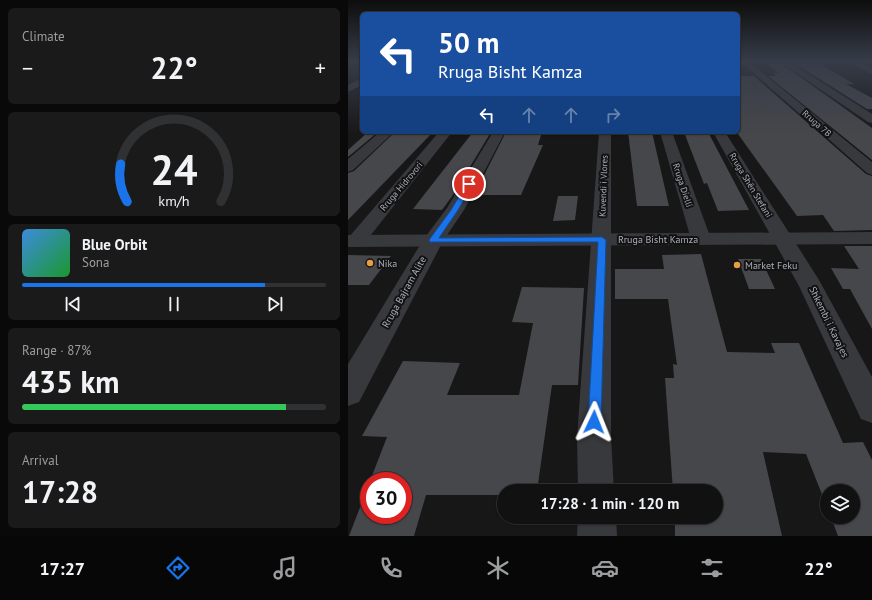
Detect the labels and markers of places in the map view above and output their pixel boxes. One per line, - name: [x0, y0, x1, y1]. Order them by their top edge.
- pin: [452, 167, 486, 201]
- place label: Nika: [378, 257, 397, 270]
- marker: Nika: [365, 258, 375, 268]
- place label: Market Feku: [745, 259, 798, 272]
- marker: Market Feku: [732, 260, 742, 270]

